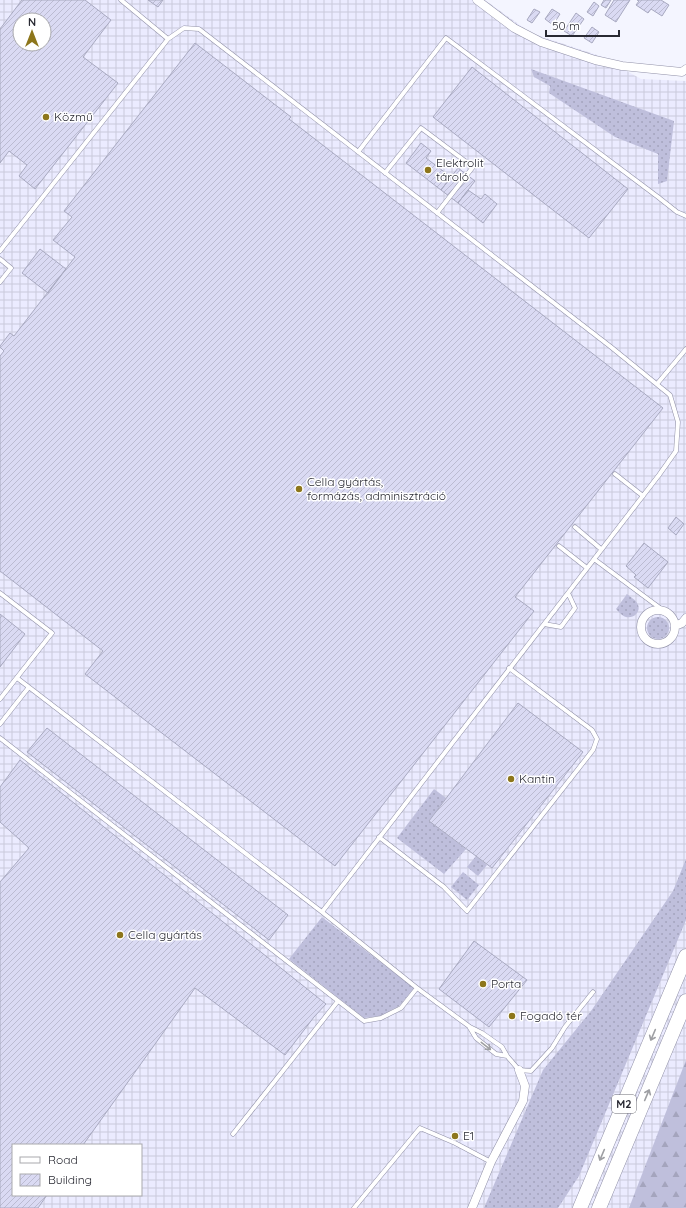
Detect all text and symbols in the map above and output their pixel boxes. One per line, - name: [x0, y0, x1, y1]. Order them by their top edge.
- north arrow: [12, 12, 52, 52]
- scale bar: [546, 12, 619, 38]
- text: N: [28, 15, 36, 29]
- text: 50 m: [552, 18, 580, 33]
- place label: Közmű: [54, 109, 93, 124]
- marker: Közmű: [41, 112, 51, 122]
- place label: Elektrolit tároló: [436, 155, 484, 184]
- marker: Elektrolit tároló: [423, 165, 433, 175]
- place label: Cella gyártás, formázás, adminisztráció: [307, 474, 446, 503]
- marker: Cella gyártás, formázás, adminisztráció: [294, 484, 304, 494]
- place label: Kantin: [519, 771, 555, 786]
- marker: Kantin: [506, 774, 516, 784]
- place label: Cella gyártás: [128, 927, 202, 942]
- marker: Cella gyártás: [115, 930, 125, 940]
- place label: Porta: [491, 976, 521, 991]
- marker: Porta: [478, 979, 488, 989]
- place label: Fogadó tér: [520, 1008, 582, 1023]
- marker: Fogadó tér: [507, 1011, 517, 1021]
- one-way arrow: [648, 1029, 656, 1041]
- one-way arrow: [480, 1041, 491, 1050]
- one-way arrow: [643, 1089, 651, 1101]
- road number: M2: [612, 1095, 636, 1113]
- place label: E1: [463, 1128, 474, 1143]
- marker: E1: [450, 1131, 460, 1141]
- legend: [12, 1144, 142, 1196]
- one-way arrow: [598, 1149, 606, 1161]
- text: Road: [48, 1152, 78, 1167]
- text: Building: [48, 1172, 92, 1187]

